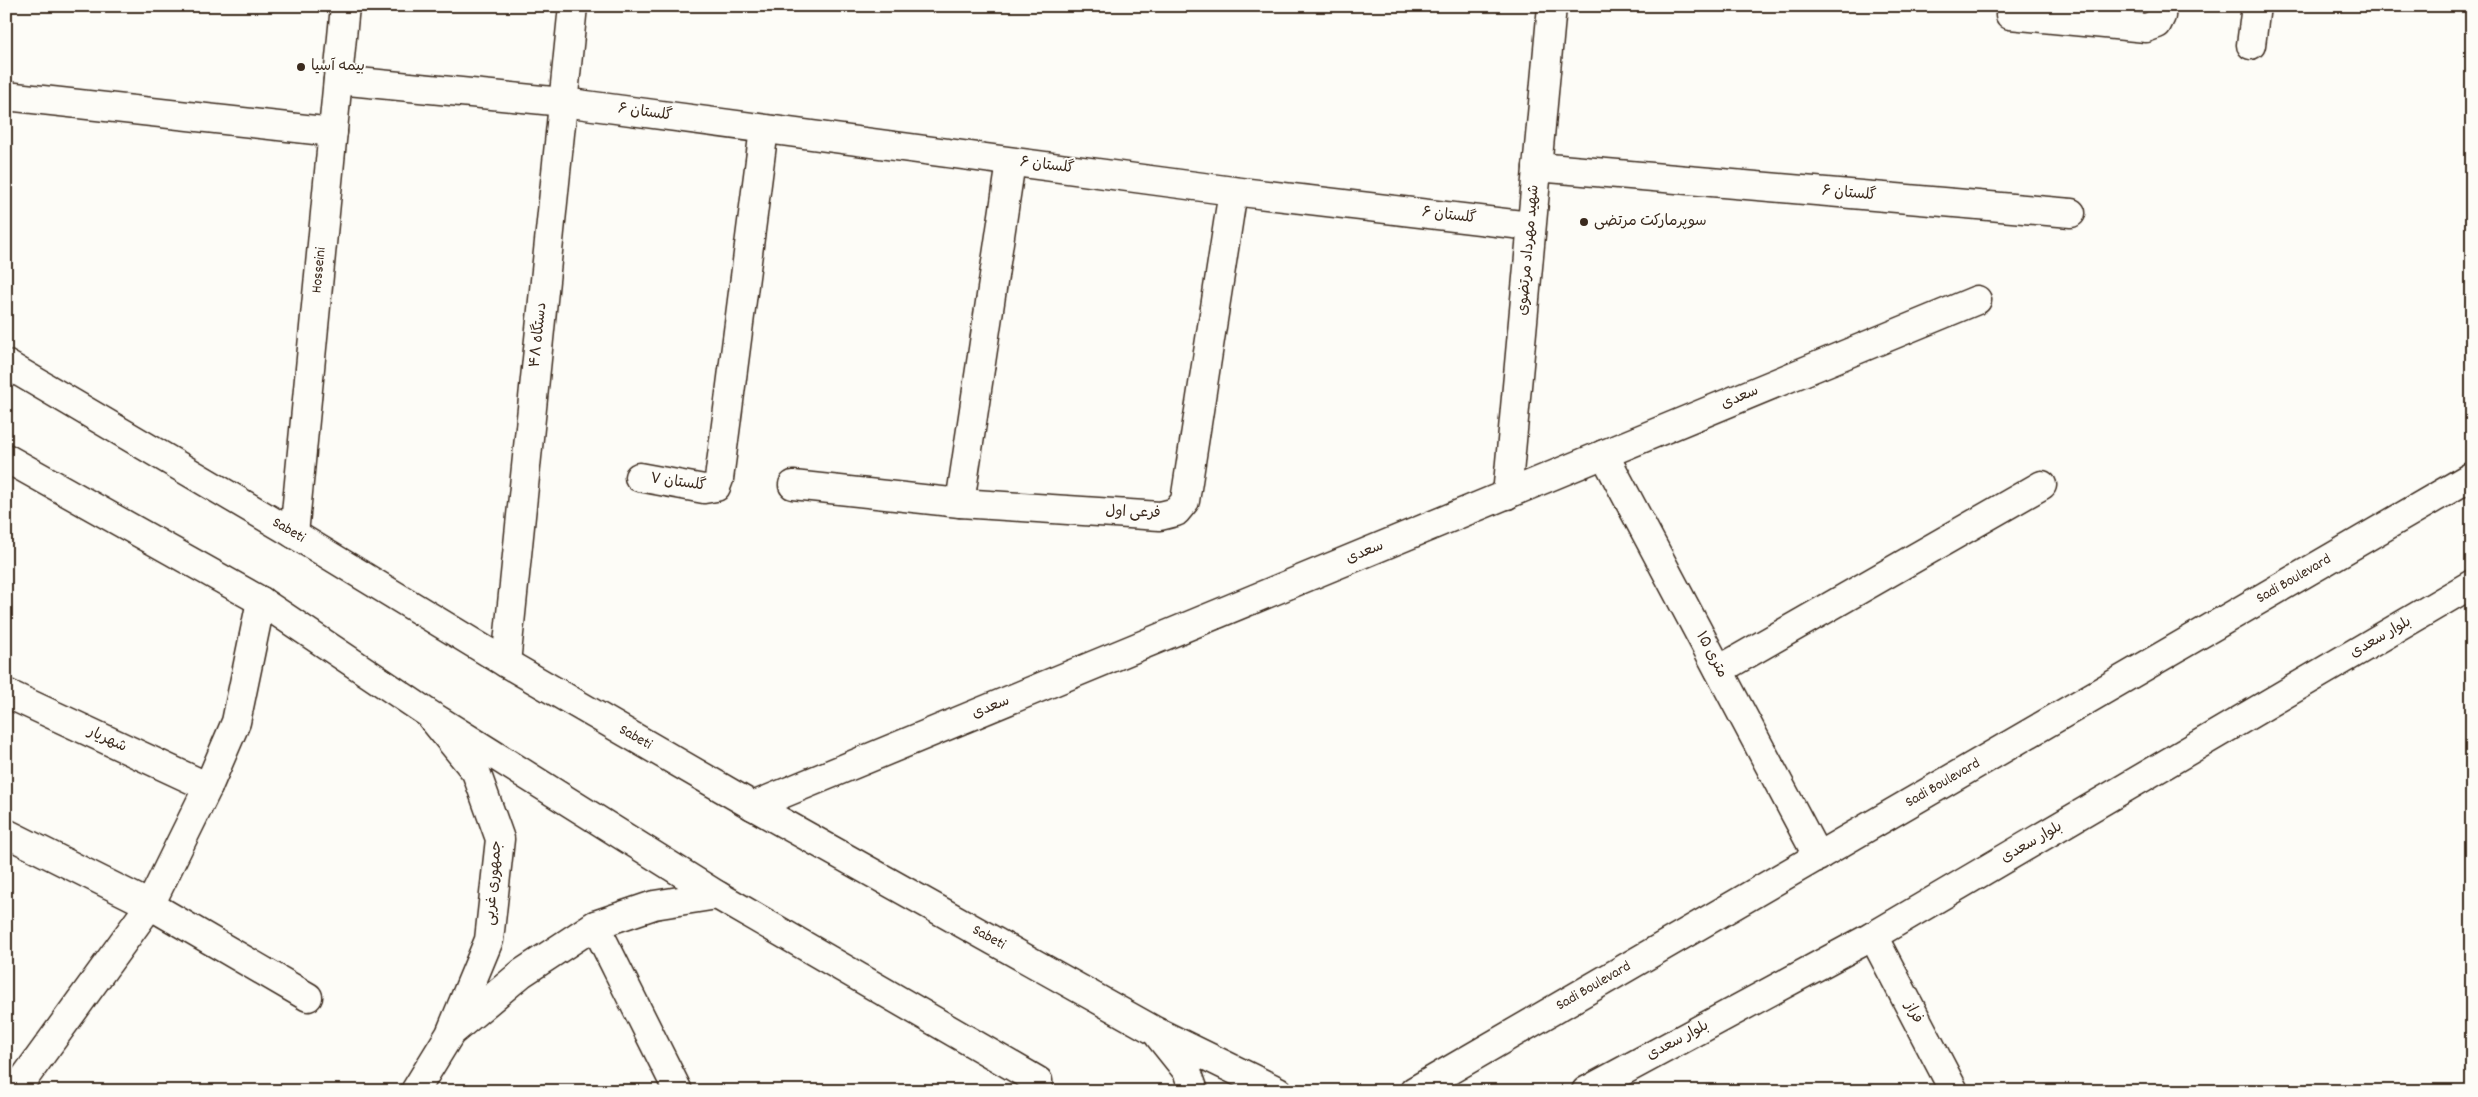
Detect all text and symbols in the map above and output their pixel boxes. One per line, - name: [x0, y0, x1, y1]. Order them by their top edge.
- place label: بیمه آسیا: [311, 56, 365, 78]
- marker: بیمه آسیا: [295, 61, 307, 73]
- street label: گلستان ۶: [616, 98, 674, 128]
- street label: گلستان ۶: [1019, 152, 1075, 180]
- street label: گلستان ۶: [1821, 181, 1877, 207]
- street label: شهید مهرداد مرتضوی: [1512, 184, 1546, 316]
- street label: گلستان ۶: [1421, 202, 1477, 230]
- place label: سوپرمارکت مرتضی: [1594, 211, 1707, 233]
- marker: سوپرمارکت مرتضی: [1578, 216, 1590, 228]
- street label: Hosseini: [306, 246, 333, 294]
- street label: ۴۸ دستگاه: [525, 301, 553, 369]
- street label: سعدی: [1718, 380, 1762, 416]
- street label: گلستان ۷: [649, 468, 707, 498]
- street label: فرعی اول: [1105, 501, 1161, 525]
- street label: Sabeti: [268, 512, 309, 549]
- street label: سعدی: [1343, 535, 1387, 571]
- street label: Sadi Boulevard: [2253, 549, 2336, 610]
- street label: بلوار سعدی: [2346, 612, 2416, 664]
- street label: ۱۵ متری: [1690, 628, 1732, 682]
- street label: سعدی: [969, 690, 1013, 726]
- street label: Sabeti: [615, 720, 656, 756]
- street label: شهریار: [83, 721, 130, 759]
- street label: Sadi Boulevard: [1902, 753, 1985, 814]
- street label: بلوار سعدی: [1997, 817, 2067, 869]
- street label: جمهوری غربی: [479, 840, 509, 926]
- street label: Sabeti: [968, 920, 1009, 956]
- street label: Sadi Boulevard: [1552, 956, 1635, 1017]
- street label: فراز: [1898, 997, 1928, 1028]
- street label: بلوار سعدی: [1643, 1015, 1713, 1067]

